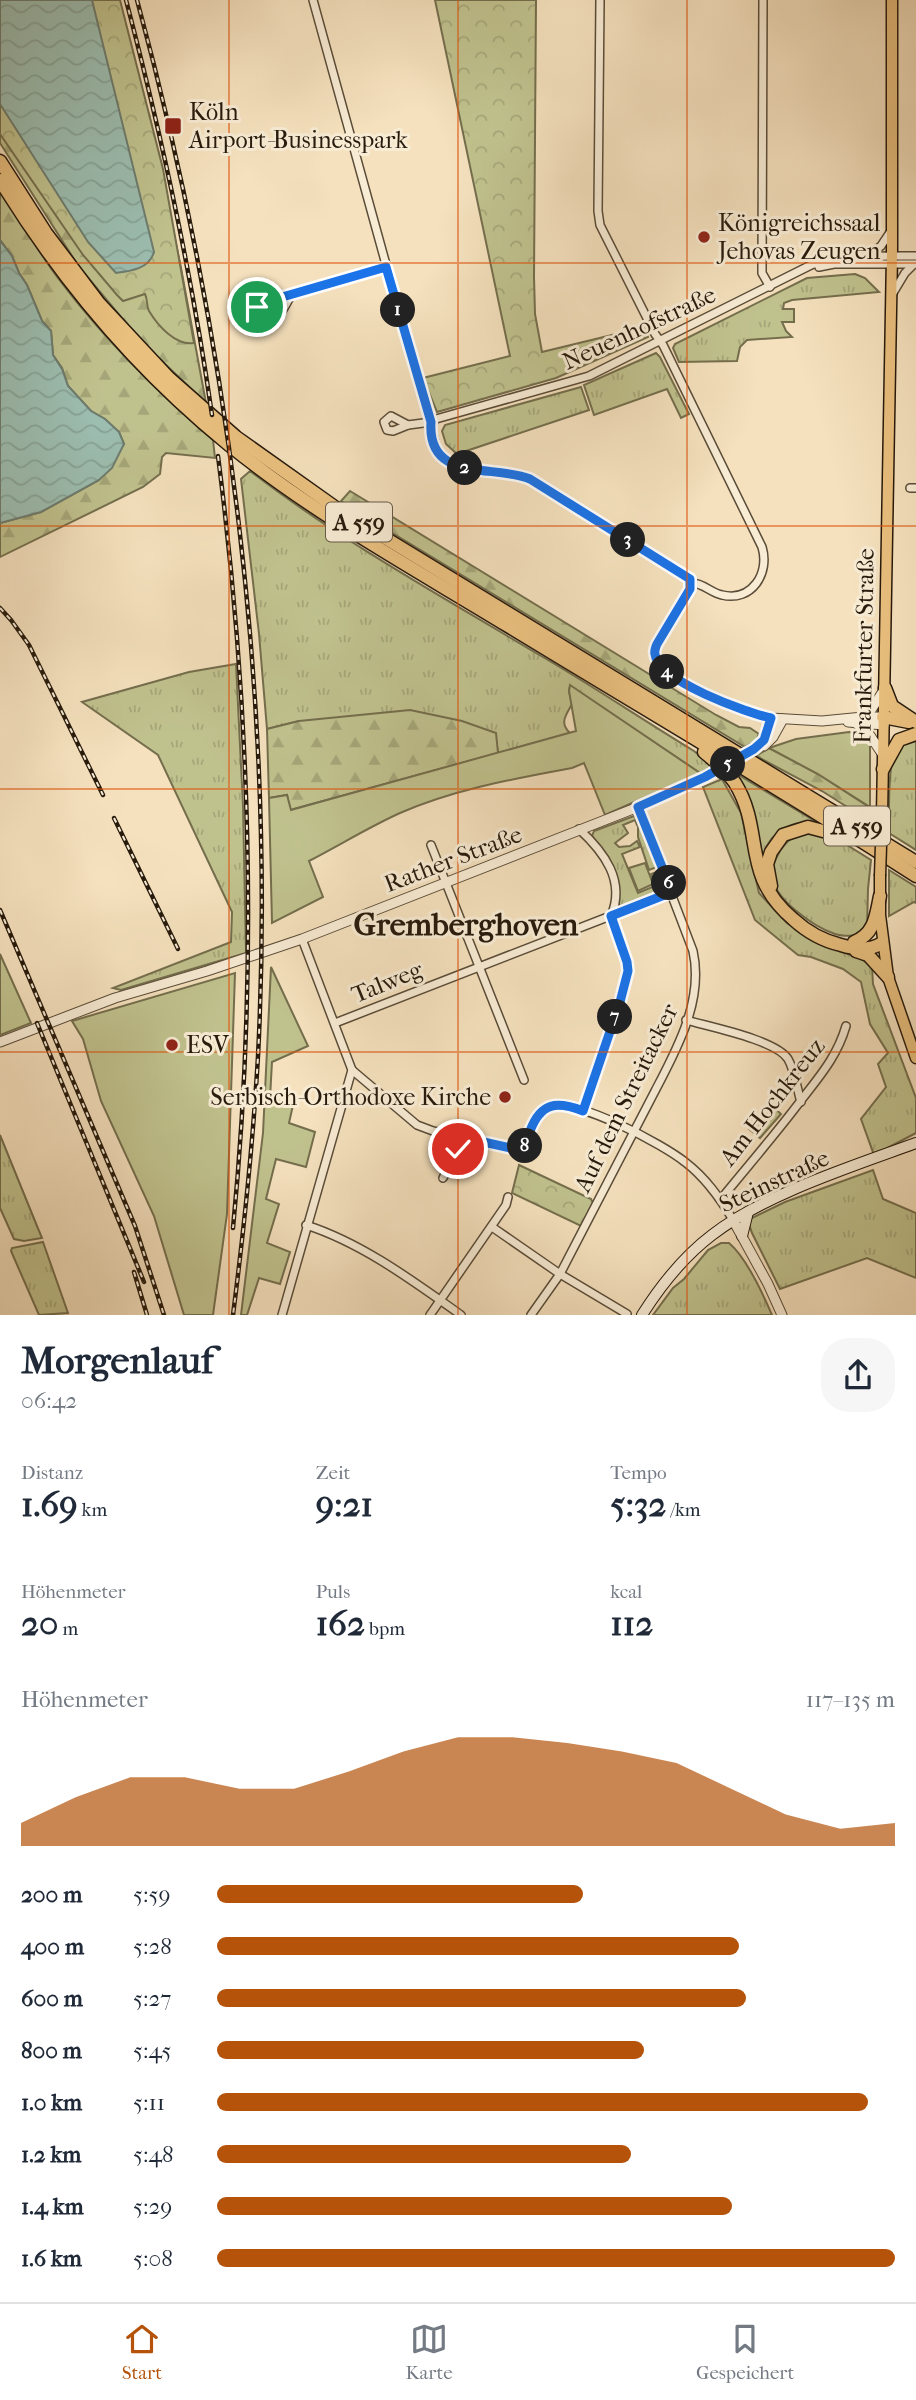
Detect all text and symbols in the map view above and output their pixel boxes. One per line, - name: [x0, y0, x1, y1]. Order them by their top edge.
- place label: Köln Airport-Businesspark: [188, 98, 408, 154]
- marker: Köln Airport-Businesspark: [163, 116, 183, 136]
- place label: Königreichssaal Jehovas Zeugen: [716, 209, 881, 265]
- marker: Königreichssaal Jehovas Zeugen: [696, 229, 712, 245]
- pin: [227, 277, 287, 337]
- street label: Neuenhofstraße: [558, 280, 720, 376]
- icon: arrive: [238, 288, 276, 326]
- pin: 1: [380, 292, 416, 328]
- text: 1: [394, 298, 401, 320]
- pin: 2: [448, 450, 482, 486]
- text: 2: [460, 456, 469, 478]
- road number: A 559: [326, 502, 392, 542]
- pin: 3: [610, 522, 646, 558]
- text: 3: [624, 528, 631, 550]
- street label: Frankfurter Straße: [848, 548, 880, 744]
- pin: 4: [650, 654, 684, 690]
- text: 4: [661, 660, 672, 682]
- pin: 5: [710, 746, 746, 782]
- text: 5: [723, 752, 732, 774]
- road number: A 559: [824, 806, 890, 846]
- street label: Rather Straße: [380, 820, 526, 898]
- pin: 6: [652, 866, 686, 900]
- text: 6: [663, 871, 674, 893]
- district label: Gremberghoven: [354, 906, 579, 943]
- street label: Talweg: [348, 955, 428, 1009]
- street label: Auf dem Streitacker: [568, 999, 684, 1198]
- pin: 7: [598, 1000, 632, 1034]
- text: 7: [610, 1005, 619, 1027]
- place label: ESV: [186, 1031, 230, 1059]
- street label: Am Hochkreuz: [713, 1032, 831, 1172]
- marker: ESV: [164, 1037, 180, 1053]
- place label: Serbisch-Orthodoxe Kirche: [210, 1083, 491, 1111]
- marker: Serbisch-Orthodoxe Kirche: [497, 1089, 513, 1105]
- pin: [428, 1119, 488, 1179]
- pin: 8: [508, 1128, 542, 1164]
- icon: check: [439, 1130, 477, 1168]
- text: 8: [520, 1134, 529, 1156]
- street label: Steinstraße: [715, 1143, 833, 1219]
- text: Morgenlauf: [21, 1338, 214, 1383]
- button: share: [821, 1338, 895, 1412]
- text: 06:42: [21, 1387, 77, 1414]
- text: Distanz: [21, 1462, 83, 1484]
- text: Zeit: [316, 1462, 350, 1484]
- text: Tempo: [610, 1462, 667, 1484]
- text: 1.69: [21, 1484, 78, 1525]
- text: 9:21: [316, 1484, 373, 1525]
- text: 5:32: [610, 1484, 666, 1525]
- text: km: [78, 1499, 107, 1521]
- text: /km: [666, 1499, 701, 1521]
- text: Höhenmeter: [21, 1581, 126, 1603]
- text: Puls: [316, 1581, 350, 1603]
- text: kcal: [610, 1581, 642, 1603]
- text: 20: [21, 1603, 58, 1644]
- text: 162: [316, 1603, 365, 1644]
- text: 112: [610, 1603, 653, 1644]
- text: m: [58, 1618, 78, 1640]
- text: bpm: [365, 1618, 405, 1640]
- text: Höhenmeter: [21, 1686, 148, 1713]
- text: 117–135 m: [806, 1686, 895, 1713]
- text: 200 m: [21, 1881, 82, 1908]
- text: 5:59: [133, 1881, 171, 1908]
- text: 400 m: [21, 1933, 84, 1960]
- text: 5:28: [133, 1933, 172, 1960]
- text: 600 m: [21, 1985, 83, 2012]
- text: 5:27: [133, 1985, 171, 2012]
- text: 800 m: [21, 2037, 82, 2064]
- text: 5:45: [133, 2037, 171, 2064]
- text: 1.0 km: [21, 2089, 82, 2116]
- text: 5:11: [133, 2089, 165, 2116]
- text: 1.2 km: [21, 2141, 81, 2168]
- text: 5:48: [133, 2141, 174, 2168]
- text: 1.4 km: [21, 2193, 84, 2220]
- text: 5:29: [133, 2193, 172, 2220]
- text: 1.6 km: [21, 2245, 82, 2272]
- text: 5:08: [133, 2245, 173, 2272]
- tab: Start: [122, 2320, 162, 2384]
- tab: Karte: [405, 2320, 453, 2384]
- tab: Gespeichert: [696, 2320, 794, 2384]

